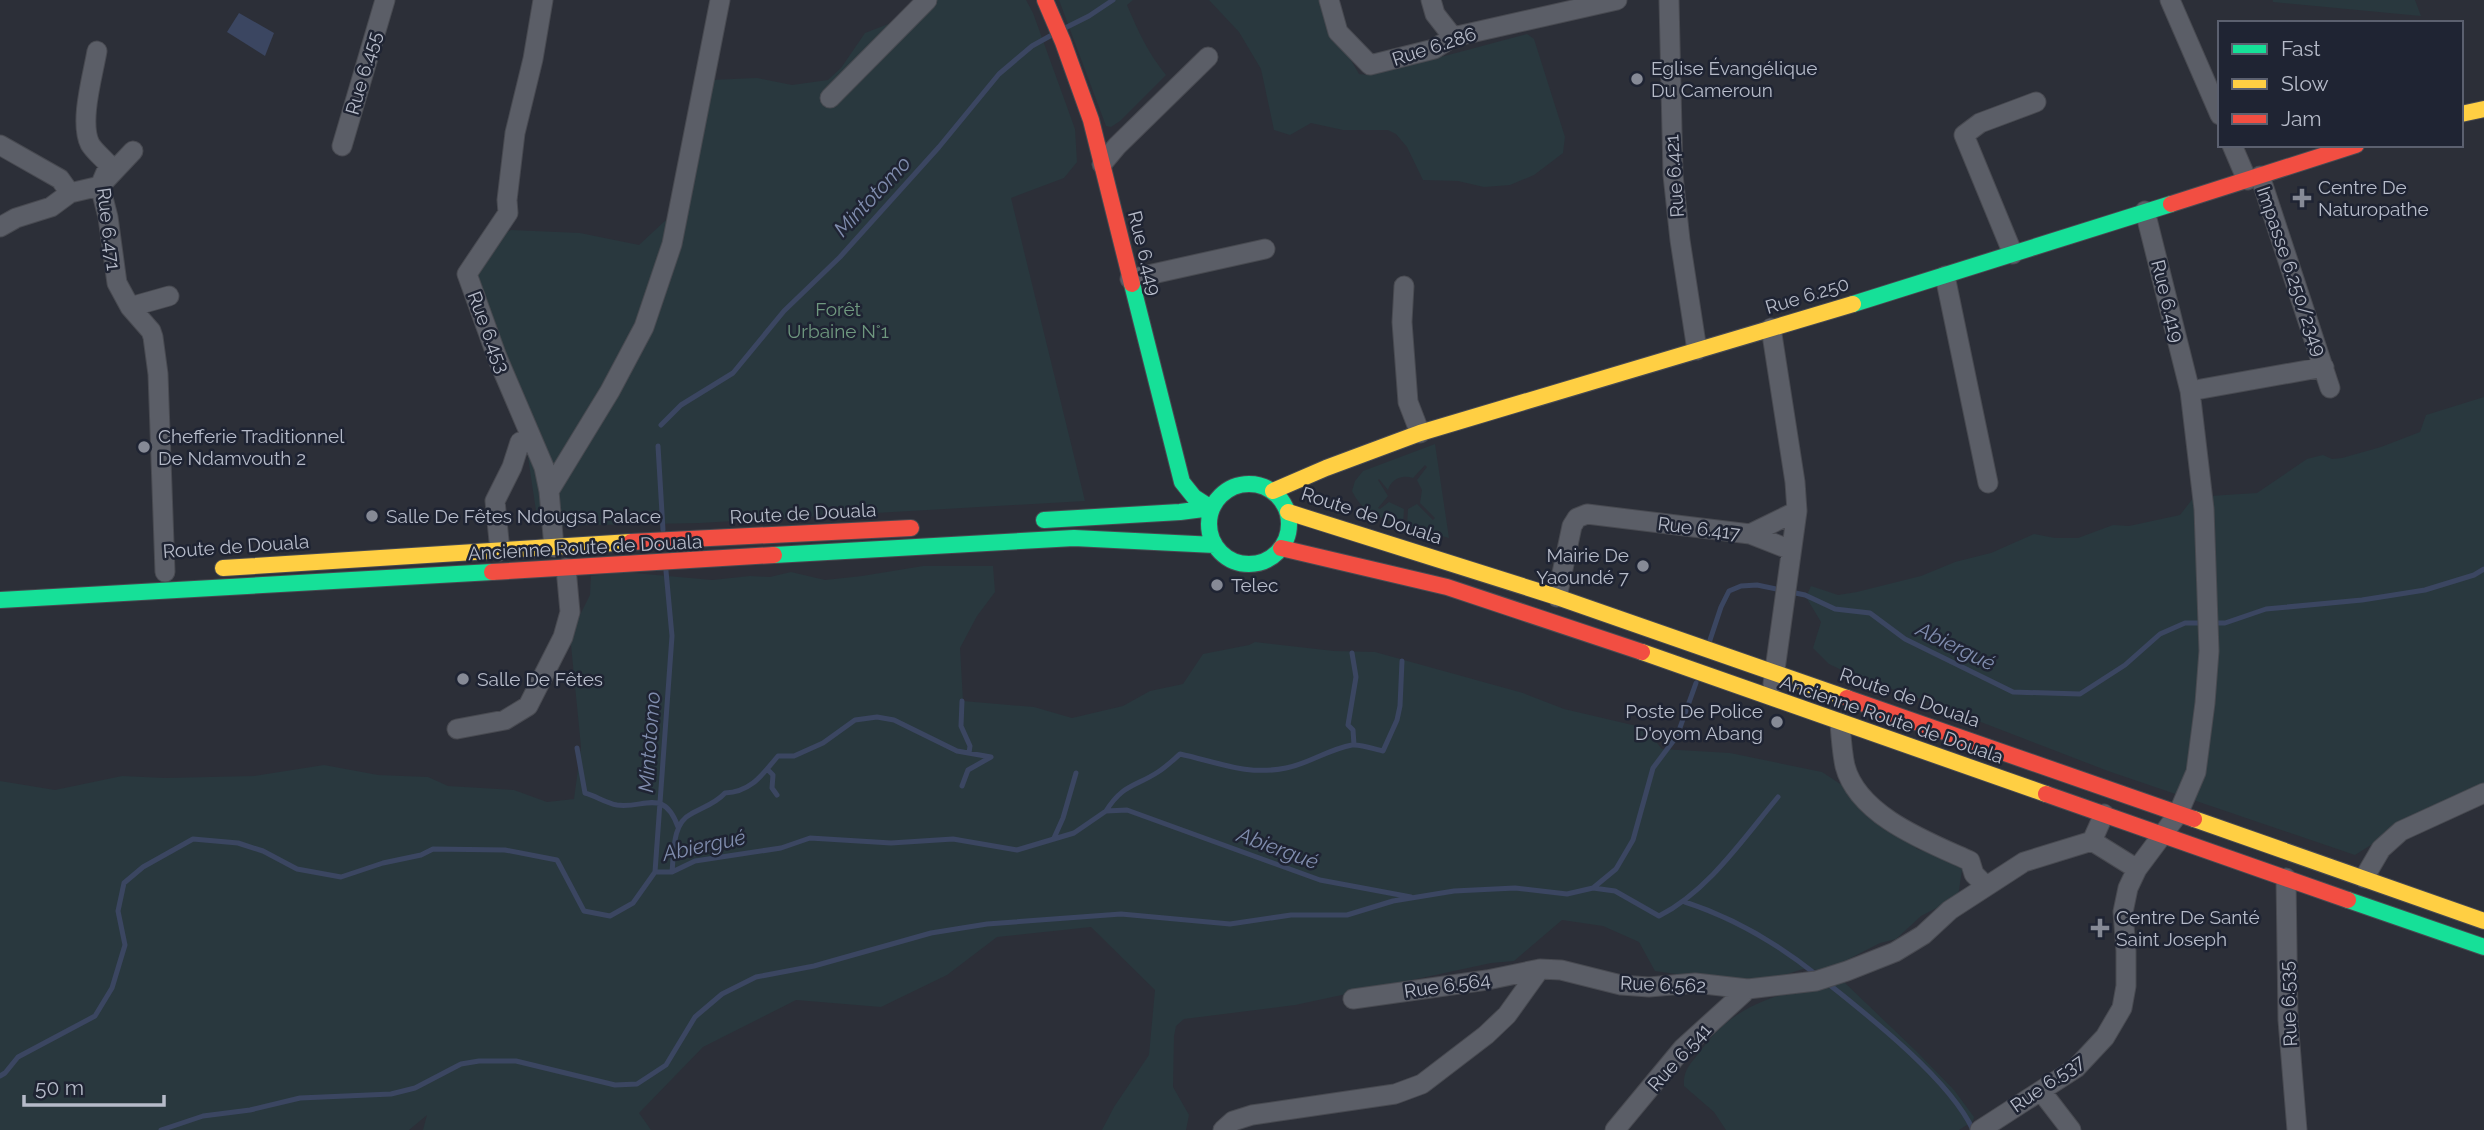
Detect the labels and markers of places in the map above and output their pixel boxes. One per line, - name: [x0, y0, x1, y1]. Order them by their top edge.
- place label: Eglise Évangélique Du Cameroun: [1651, 57, 1817, 101]
- marker: Eglise Évangélique Du Cameroun: [1629, 71, 1645, 87]
- place label: Centre De Naturopathe: [2318, 176, 2429, 220]
- marker: Centre De Naturopathe: [2292, 188, 2312, 208]
- place label: Chefferie Traditionnel De Ndamvouth 2: [158, 425, 345, 469]
- marker: Chefferie Traditionnel De Ndamvouth 2: [136, 439, 152, 455]
- place label: Salle De Fêtes Ndougsa Palace: [386, 505, 661, 527]
- marker: Salle De Fêtes Ndougsa Palace: [364, 508, 380, 524]
- place label: Mairie De Yaoundé 7: [1536, 544, 1629, 588]
- marker: Mairie De Yaoundé 7: [1635, 558, 1651, 574]
- place label: Telec: [1231, 574, 1278, 596]
- marker: Telec: [1209, 577, 1225, 593]
- place label: Salle De Fêtes: [477, 668, 603, 690]
- marker: Salle De Fêtes: [455, 671, 471, 687]
- place label: Poste De Police D'oyom Abang: [1625, 700, 1763, 744]
- marker: Poste De Police D'oyom Abang: [1769, 714, 1785, 730]
- place label: Centre De Santé Saint Joseph: [2116, 906, 2260, 950]
- marker: Centre De Santé Saint Joseph: [2090, 918, 2110, 938]

